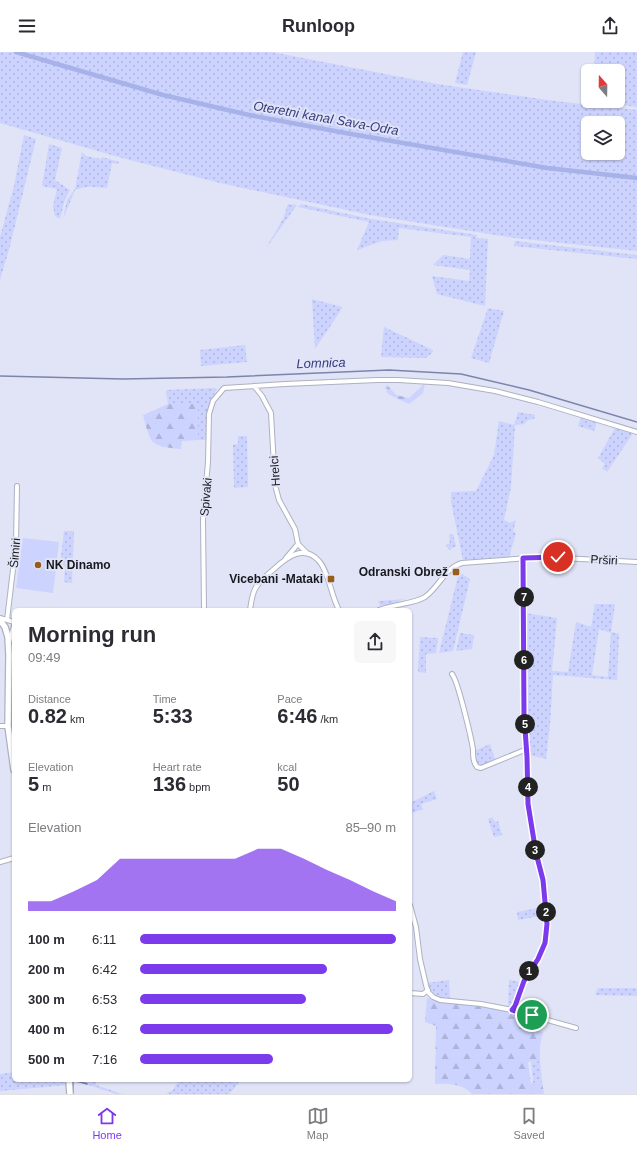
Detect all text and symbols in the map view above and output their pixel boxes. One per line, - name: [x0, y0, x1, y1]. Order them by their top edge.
- icon: menu: [16, 15, 38, 37]
- icon: share: [599, 15, 621, 37]
- text: Runloop: [282, 16, 355, 36]
- north arrow: [581, 64, 625, 108]
- map controls: [581, 64, 625, 160]
- water label: Oteretni kanal Sava-Odra: [252, 98, 400, 138]
- button: layers: [581, 116, 625, 160]
- water label: Lomnica: [296, 355, 346, 371]
- street label: Hrelci: [267, 455, 283, 487]
- street label: Spivaki: [197, 477, 215, 517]
- street label: Šimiri: [6, 537, 23, 569]
- pin: [541, 540, 575, 574]
- icon: check: [547, 546, 569, 568]
- street label: Prširi: [590, 552, 618, 568]
- place label: NK Dinamo: [46, 558, 111, 572]
- marker: NK Dinamo: [33, 560, 43, 570]
- place label: Odranski Obrež: [359, 565, 448, 579]
- marker: Odranski Obrež: [451, 567, 461, 577]
- place label: Vicebani -Mataki: [229, 572, 323, 586]
- marker: Vicebani -Mataki: [326, 574, 336, 584]
- pin: 7: [514, 587, 534, 607]
- text: 7: [521, 591, 527, 603]
- button: share: [354, 621, 396, 663]
- text: Morning run: [28, 622, 156, 647]
- text: 09:49: [28, 650, 61, 665]
- pin: 6: [514, 650, 534, 670]
- text: 6: [521, 654, 527, 666]
- text: Distance: [28, 693, 71, 705]
- text: Time: [153, 693, 177, 705]
- text: Pace: [277, 693, 302, 705]
- text: 0.82: [28, 705, 67, 727]
- text: 5:33: [153, 705, 193, 727]
- text: 6:46: [277, 705, 317, 727]
- text: km: [67, 713, 85, 725]
- text: /km: [317, 713, 338, 725]
- pin: 5: [515, 714, 535, 734]
- text: 5: [522, 718, 528, 730]
- text: Elevation: [28, 761, 73, 773]
- text: Heart rate: [153, 761, 202, 773]
- text: kcal: [277, 761, 297, 773]
- text: 5: [28, 773, 39, 795]
- text: 136: [153, 773, 186, 795]
- text: 50: [277, 773, 300, 795]
- pin: 4: [518, 777, 538, 797]
- text: m: [39, 781, 51, 793]
- text: bpm: [186, 781, 211, 793]
- text: 4: [525, 781, 531, 793]
- text: Elevation: [28, 820, 81, 835]
- text: 85–90 m: [345, 820, 396, 835]
- pin: 3: [525, 840, 545, 860]
- text: 3: [532, 844, 538, 856]
- pin: 2: [536, 902, 556, 922]
- text: 2: [543, 906, 549, 918]
- text: 100 m: [28, 932, 65, 947]
- text: 6:11: [92, 932, 116, 947]
- pin: 1: [519, 961, 539, 981]
- text: 200 m: [28, 962, 65, 977]
- text: 6:42: [92, 962, 117, 977]
- text: 1: [526, 965, 532, 977]
- text: 300 m: [28, 992, 65, 1007]
- text: 6:53: [92, 992, 117, 1007]
- pin: [515, 998, 549, 1032]
- icon: arrive: [521, 1004, 543, 1026]
- text: 400 m: [28, 1022, 65, 1037]
- text: 6:12: [92, 1022, 117, 1037]
- text: 500 m: [28, 1052, 65, 1067]
- text: 7:16: [92, 1052, 117, 1067]
- tab: Home: [92, 1105, 122, 1141]
- tab: Map: [307, 1105, 329, 1141]
- tab: Saved: [513, 1105, 545, 1141]

